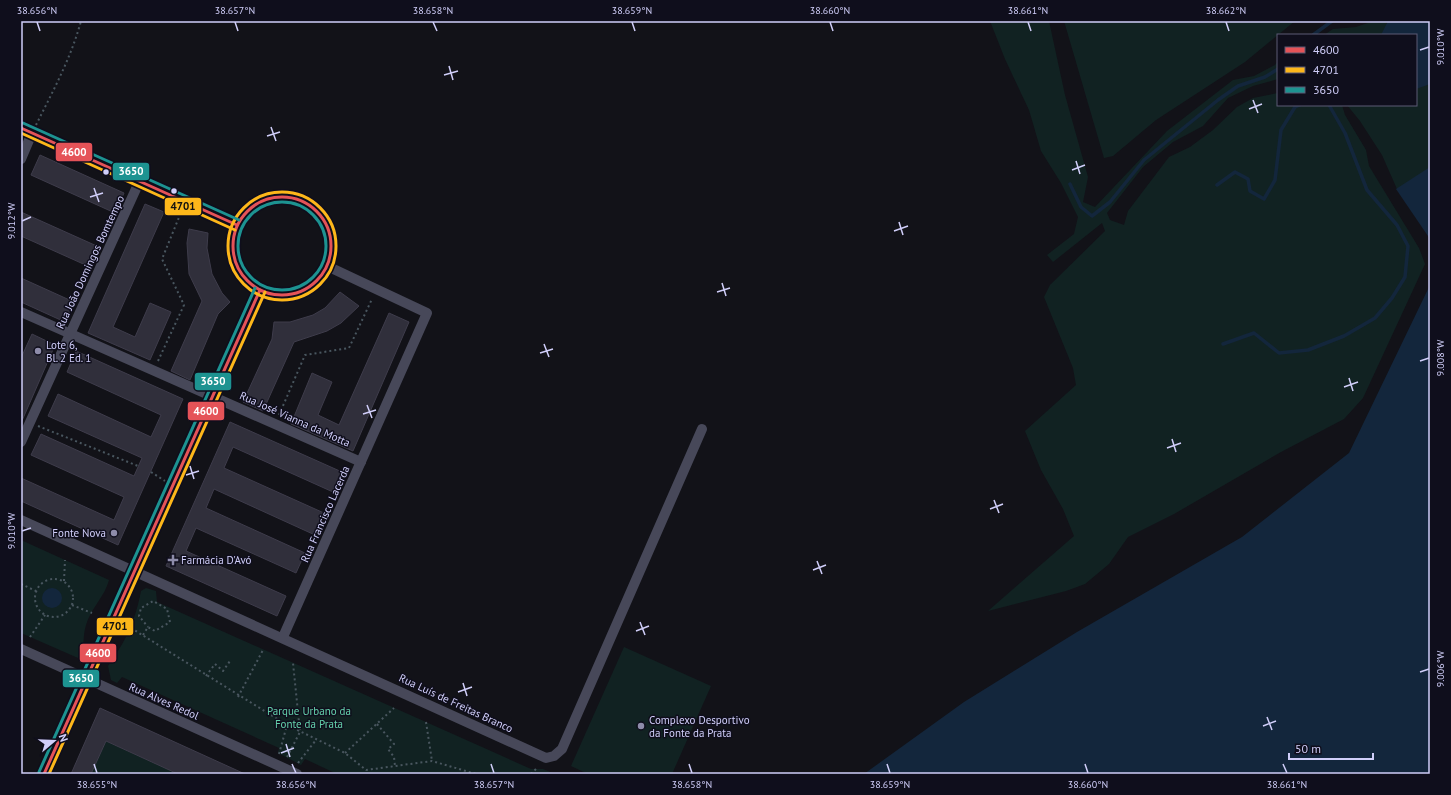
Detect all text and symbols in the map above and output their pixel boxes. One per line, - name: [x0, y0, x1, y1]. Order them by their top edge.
- text: 38.656°N: [17, 4, 57, 17]
- text: 38.657°N: [215, 4, 255, 17]
- text: 38.658°N: [413, 4, 453, 17]
- text: 38.659°N: [612, 4, 652, 17]
- text: 38.660°N: [810, 4, 850, 17]
- text: 38.661°N: [1008, 4, 1048, 17]
- text: 38.662°N: [1206, 4, 1246, 17]
- text: 9.010°W: [1434, 28, 1447, 65]
- legend: [1277, 34, 1417, 106]
- text: 4600: [1313, 42, 1340, 57]
- text: 4701: [1313, 62, 1339, 77]
- text: 3650: [1313, 82, 1340, 97]
- line badge: 4600: [55, 142, 93, 162]
- text: 4600: [62, 145, 86, 159]
- line badge: 3650: [112, 162, 150, 181]
- text: 3650: [119, 164, 143, 178]
- unlabelled marker: [101, 167, 111, 177]
- unlabelled marker: [169, 186, 179, 196]
- street label: Rua João Domingos Bomtempo: [53, 193, 127, 331]
- line badge: 4701: [164, 197, 202, 216]
- text: 4701: [171, 199, 195, 213]
- text: 9.012°W: [5, 202, 18, 239]
- place label: Lote 6, Bl. 2 Ed. 1: [46, 338, 91, 365]
- text: 9.008°W: [1434, 339, 1447, 376]
- marker: Lote 6, Bl. 2 Ed. 1: [33, 346, 43, 356]
- line badge: 3650: [194, 372, 232, 391]
- text: 3650: [201, 374, 225, 388]
- street label: Rua José Vianna da Motta: [238, 388, 352, 450]
- line badge: 4600: [187, 401, 225, 421]
- text: 4600: [194, 404, 218, 418]
- street label: Rua Francisco Lacerda: [297, 464, 353, 564]
- text: 9.010°W: [5, 512, 18, 549]
- place label: Fonte Nova: [52, 526, 106, 540]
- marker: Fonte Nova: [109, 528, 119, 538]
- place label: Farmácia D'Avó: [181, 553, 252, 567]
- marker: Farmácia D'Avó: [168, 555, 178, 565]
- line badge: 4701: [96, 617, 134, 636]
- text: 4701: [103, 619, 127, 633]
- line badge: 4600: [79, 643, 117, 663]
- text: 4600: [86, 646, 110, 660]
- text: 9.006°W: [1434, 650, 1447, 687]
- line badge: 3650: [62, 669, 100, 688]
- street label: Rua Luís de Freitas Branco: [397, 670, 515, 736]
- text: 3650: [69, 671, 93, 685]
- street label: Rua Alves Redol: [127, 679, 202, 723]
- park label: Parque Urbano da Fonte da Prata: [267, 704, 351, 731]
- place label: Complexo Desportivo da Fonte da Prata: [649, 713, 750, 740]
- north arrow: [34, 721, 74, 761]
- marker: Complexo Desportivo da Fonte da Prata: [636, 721, 646, 731]
- text: N: [56, 732, 71, 743]
- scale bar: [1289, 735, 1373, 761]
- text: 50 m: [1295, 741, 1321, 756]
- text: 38.655°N: [77, 778, 117, 791]
- text: 38.656°N: [276, 778, 316, 791]
- text: 38.657°N: [474, 778, 514, 791]
- text: 38.658°N: [672, 778, 712, 791]
- text: 38.659°N: [870, 778, 910, 791]
- text: 38.660°N: [1068, 778, 1108, 791]
- text: 38.661°N: [1267, 778, 1307, 791]

